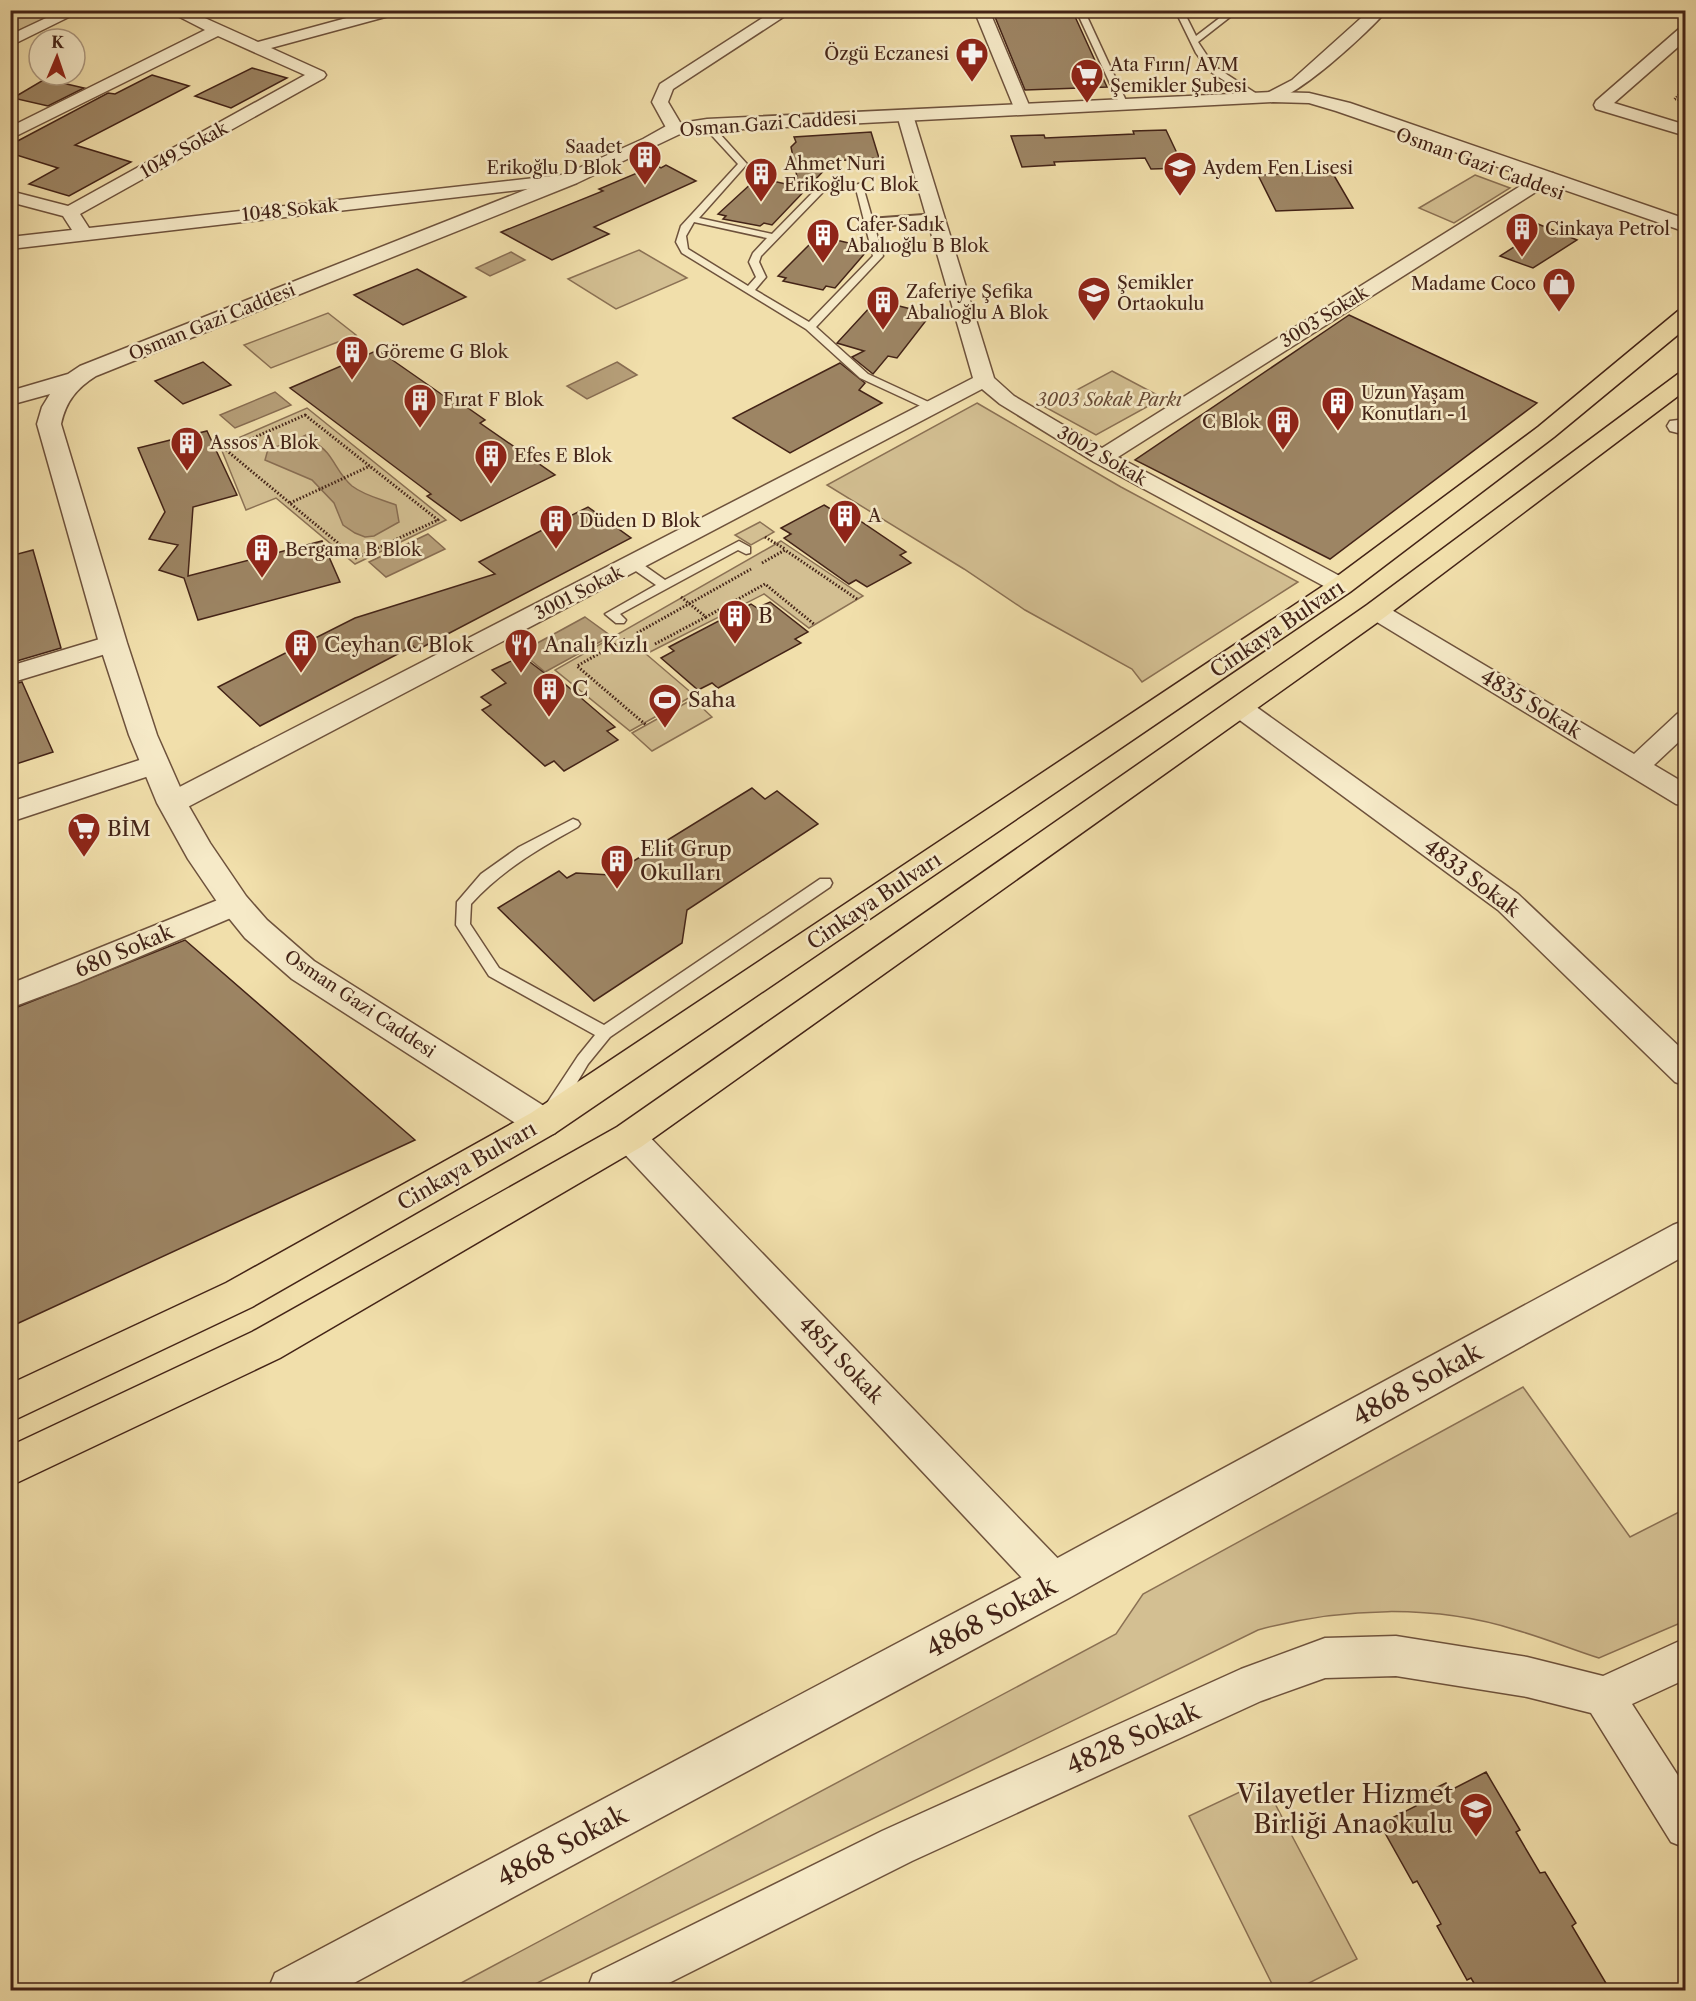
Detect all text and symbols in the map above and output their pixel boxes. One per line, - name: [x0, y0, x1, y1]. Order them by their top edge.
- north arrow: [27, 27, 87, 87]
- text: K: [51, 32, 65, 52]
- pharmacy icon: Özgü Eczanesi: [954, 36, 990, 83]
- place label: Özgü Eczanesi: [824, 42, 950, 65]
- place label: Ata Fırın/ AVM Şemikler Şubesi: [1109, 54, 1248, 97]
- supermarket icon: Ata Fırın/ AVM Şemikler Şubesi: [1069, 57, 1105, 104]
- street label: Osman Gazi Caddesi: [679, 107, 858, 141]
- street label: 1049 Sokak: [136, 116, 233, 183]
- street label: Osman Gazi Caddesi: [1393, 123, 1568, 205]
- place label: Saadet Erikoğlu D Blok: [487, 136, 624, 179]
- building icon: Saadet Erikoğlu D Blok: [627, 139, 663, 186]
- school or university icon: Aydem Fen Lisesi: [1162, 150, 1198, 197]
- place label: Ahmet Nuri Erikoğlu C Blok: [783, 153, 920, 196]
- building icon: Ahmet Nuri Erikoğlu C Blok: [743, 156, 779, 203]
- place label: Aydem Fen Lisesi: [1202, 157, 1353, 179]
- street label: 1048 Sokak: [241, 194, 341, 226]
- building icon: Cinkaya Petrol: [1504, 211, 1540, 258]
- place label: Cafer Sadık Abalıoğlu B Blok: [845, 214, 990, 257]
- building icon: Cafer Sadık Abalıoğlu B Blok: [805, 217, 841, 264]
- place label: Cinkaya Petrol: [1545, 218, 1670, 240]
- shop icon: Madame Coco: [1541, 266, 1577, 313]
- place label: Şemikler Ortaokulu: [1117, 272, 1204, 315]
- place label: Madame Coco: [1411, 273, 1536, 295]
- school or university icon: Şemikler Ortaokulu: [1076, 275, 1112, 322]
- street label: Osman Gazi Caddesi: [126, 278, 299, 365]
- place label: Zaferiye Şefika Abalıoğlu A Blok: [905, 281, 1050, 324]
- street label: 3003 Sokak: [1276, 281, 1373, 353]
- building icon: Zaferiye Şefika Abalıoğlu A Blok: [865, 284, 901, 331]
- building icon: Göreme G Blok: [334, 334, 370, 381]
- place label: Göreme G Blok: [375, 341, 510, 363]
- building icon: Fırat F Blok: [402, 382, 438, 429]
- place label: Uzun Yaşam Konutları - 1: [1361, 382, 1468, 425]
- building icon: Uzun Yaşam Konutları - 1: [1320, 385, 1356, 432]
- place label: Fırat F Blok: [443, 389, 545, 411]
- park label: 3003 Sokak Parkı: [1036, 389, 1182, 411]
- building icon: C Blok: [1265, 404, 1301, 451]
- place label: C Blok: [1202, 411, 1262, 433]
- street label: 3002 Sokak: [1053, 422, 1152, 491]
- building icon: Assos A Blok: [169, 425, 205, 472]
- place label: Assos A Blok: [209, 432, 320, 454]
- building icon: Efes E Blok: [473, 438, 509, 485]
- place label: Efes E Blok: [514, 445, 613, 467]
- building icon: A: [827, 498, 863, 545]
- building icon: Düden D Blok: [538, 503, 574, 550]
- place label: A: [867, 505, 882, 527]
- place label: Düden D Blok: [579, 510, 702, 532]
- building icon: Bergama B Blok: [244, 532, 280, 579]
- place label: Bergama B Blok: [285, 539, 423, 561]
- street label: 3001 Sokak: [531, 560, 629, 625]
- street label: Cinkaya Bulvarı: [1205, 575, 1348, 683]
- building icon: B: [717, 598, 753, 645]
- place label: B: [758, 603, 773, 628]
- building icon: Ceyhan C Blok: [283, 627, 319, 674]
- restaurant icon: Analı Kızlı: [503, 627, 539, 674]
- place label: Ceyhan C Blok: [324, 632, 474, 657]
- place label: Analı Kızlı: [543, 632, 648, 657]
- street label: 4835 Sokak: [1476, 664, 1587, 744]
- building icon: C: [531, 671, 567, 718]
- place label: C: [572, 676, 588, 701]
- sports icon: Saha: [647, 682, 683, 729]
- place label: Saha: [688, 687, 737, 712]
- supermarket icon: BİM: [66, 811, 102, 858]
- place label: BİM: [107, 816, 151, 841]
- street label: 4833 Sokak: [1419, 833, 1526, 922]
- place label: Elit Grup Okulları: [640, 836, 732, 885]
- building icon: Elit Grup Okulları: [599, 843, 635, 890]
- street label: Cinkaya Bulvarı: [802, 847, 945, 955]
- street label: 680 Sokak: [71, 918, 177, 982]
- street label: Osman Gazi Caddesi: [280, 945, 440, 1063]
- street label: Cinkaya Bulvarı: [393, 1116, 541, 1215]
- street label: 4851 Sokak: [794, 1311, 889, 1409]
- street label: 4868 Sokak: [1347, 1335, 1488, 1433]
- street label: 4868 Sokak: [920, 1569, 1062, 1665]
- street label: 4828 Sokak: [1061, 1694, 1205, 1782]
- place label: Vilayetler Hizmet Birliği Anaokulu: [1236, 1778, 1454, 1840]
- school or university icon: Vilayetler Hizmet Birliği Anaokulu: [1458, 1791, 1494, 1838]
- street label: 4868 Sokak: [491, 1798, 633, 1894]

